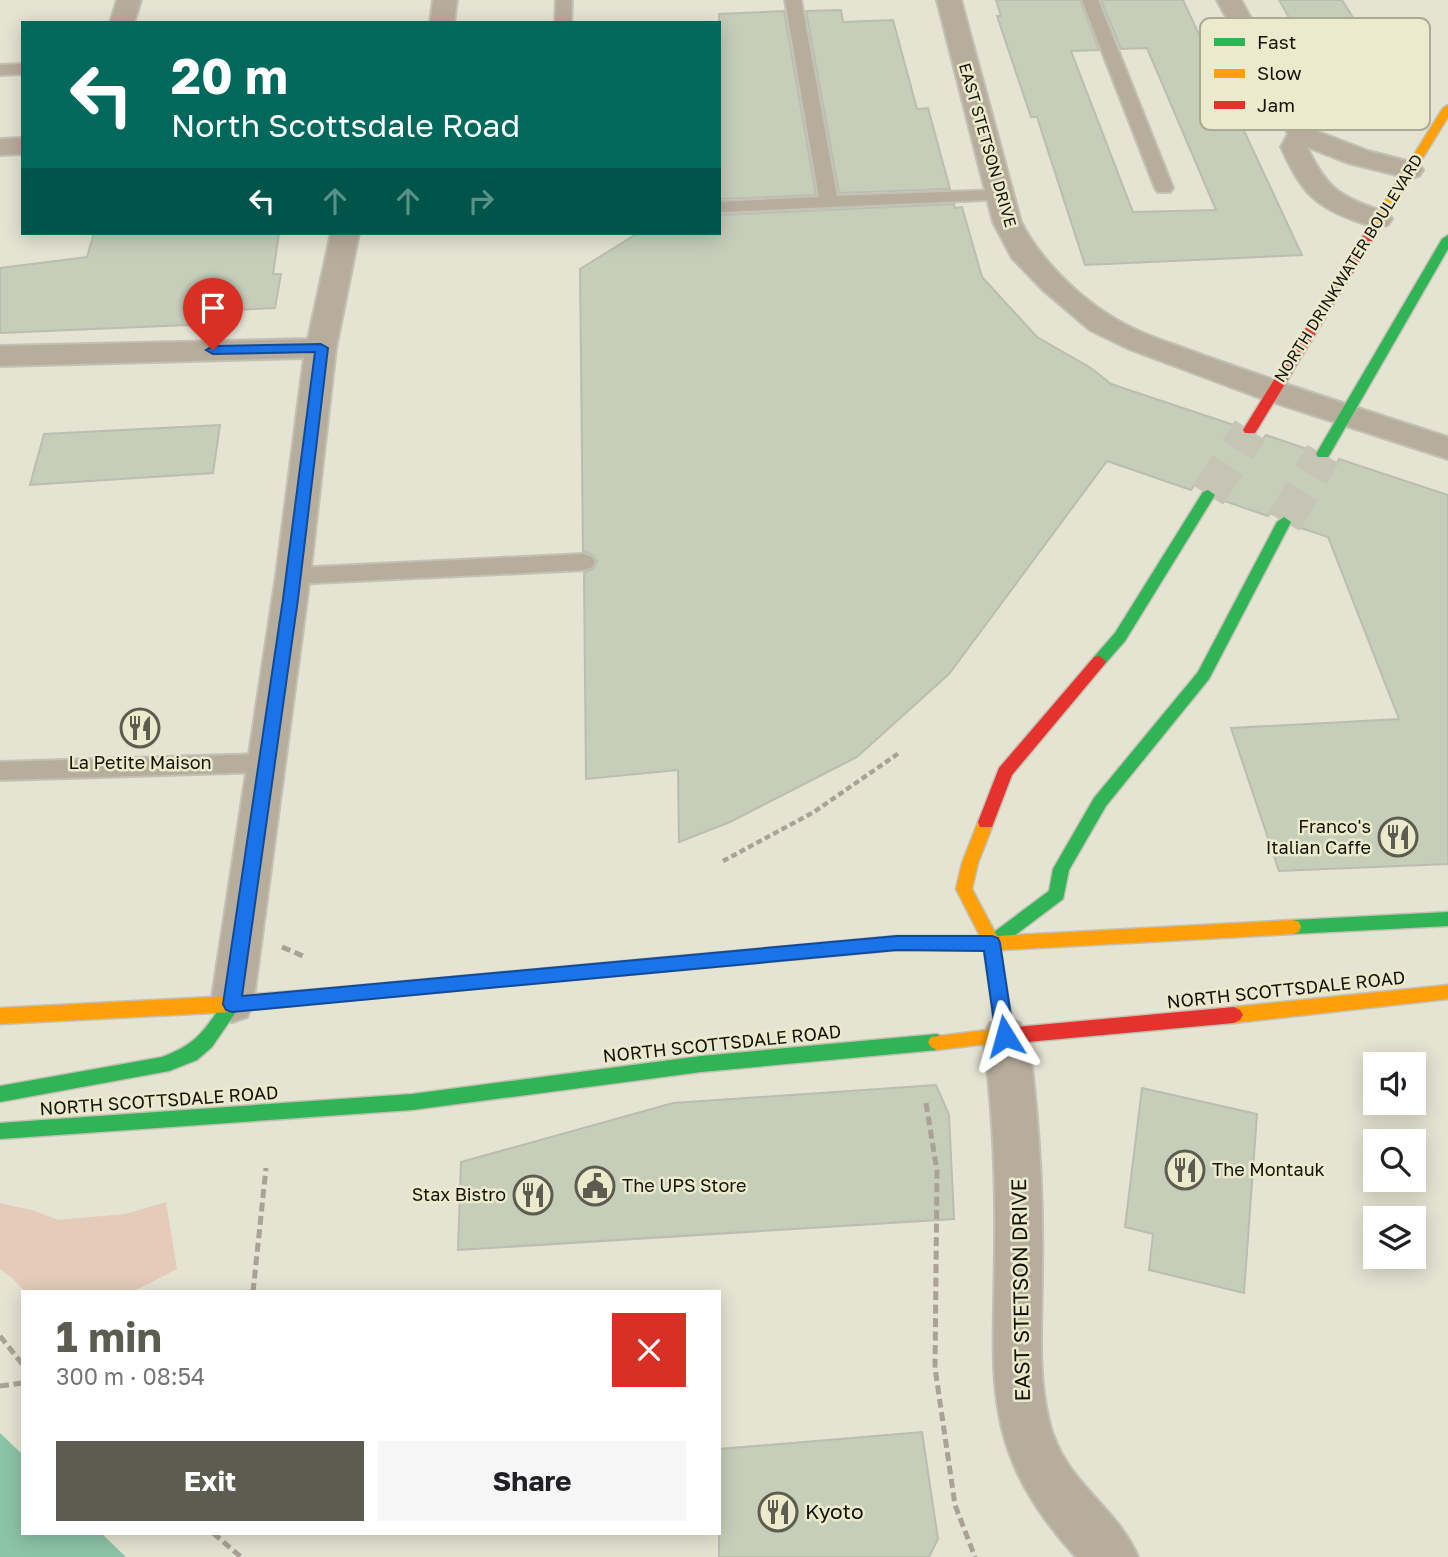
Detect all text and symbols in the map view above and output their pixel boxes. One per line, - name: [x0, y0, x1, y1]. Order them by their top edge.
- legend: [1200, 18, 1430, 130]
- text: Fast: [1257, 30, 1296, 53]
- text: 20 m: [171, 46, 288, 105]
- icon: left: [56, 49, 147, 140]
- street label: EAST STETSON DRIVE: [955, 61, 1021, 229]
- text: Slow: [1257, 61, 1302, 84]
- text: Jam: [1257, 93, 1295, 116]
- text: North Scottsdale Road: [171, 106, 520, 144]
- street label: NORTH DRINKWATER BOULEVARD: [1269, 150, 1427, 386]
- icon: left: [243, 182, 281, 220]
- icon: ahead: [316, 182, 354, 220]
- icon: ahead: [389, 182, 427, 220]
- icon: right: [462, 182, 500, 220]
- pin: [183, 278, 243, 350]
- icon: arrive: [194, 289, 232, 327]
- restaurant icon: La Petite Maison: [119, 707, 161, 749]
- place label: La Petite Maison: [68, 751, 212, 773]
- place label: Franco's Italian Caffe: [1266, 815, 1371, 858]
- restaurant icon: Franco's Italian Caffe: [1377, 816, 1419, 858]
- street label: NORTH SCOTTSDALE ROAD: [1166, 966, 1406, 1012]
- position arrow: [968, 999, 1042, 1073]
- street label: NORTH SCOTTSDALE ROAD: [602, 1020, 842, 1066]
- map controls: [1363, 1052, 1426, 1269]
- button: sound: [1363, 1052, 1426, 1115]
- street label: NORTH SCOTTSDALE ROAD: [39, 1081, 279, 1119]
- button: search: [1363, 1129, 1426, 1192]
- restaurant icon: The Montauk: [1164, 1149, 1206, 1191]
- place label: The Montauk: [1212, 1158, 1325, 1180]
- public building icon: The UPS Store: [574, 1165, 616, 1207]
- restaurant icon: Stax Bistro: [512, 1174, 554, 1216]
- place label: The UPS Store: [622, 1174, 747, 1196]
- street label: EAST STETSON DRIVE: [1005, 1178, 1035, 1402]
- place label: Stax Bistro: [412, 1183, 506, 1205]
- button: layers: [1363, 1206, 1426, 1269]
- text: 1 min: [56, 1311, 162, 1361]
- button: close: [612, 1313, 686, 1387]
- text: 300 m · 08:54: [56, 1362, 205, 1390]
- button: Exit: [56, 1441, 364, 1521]
- button: Share: [378, 1441, 686, 1521]
- restaurant icon: Kyoto: [757, 1491, 799, 1533]
- place label: Kyoto: [805, 1498, 864, 1524]

